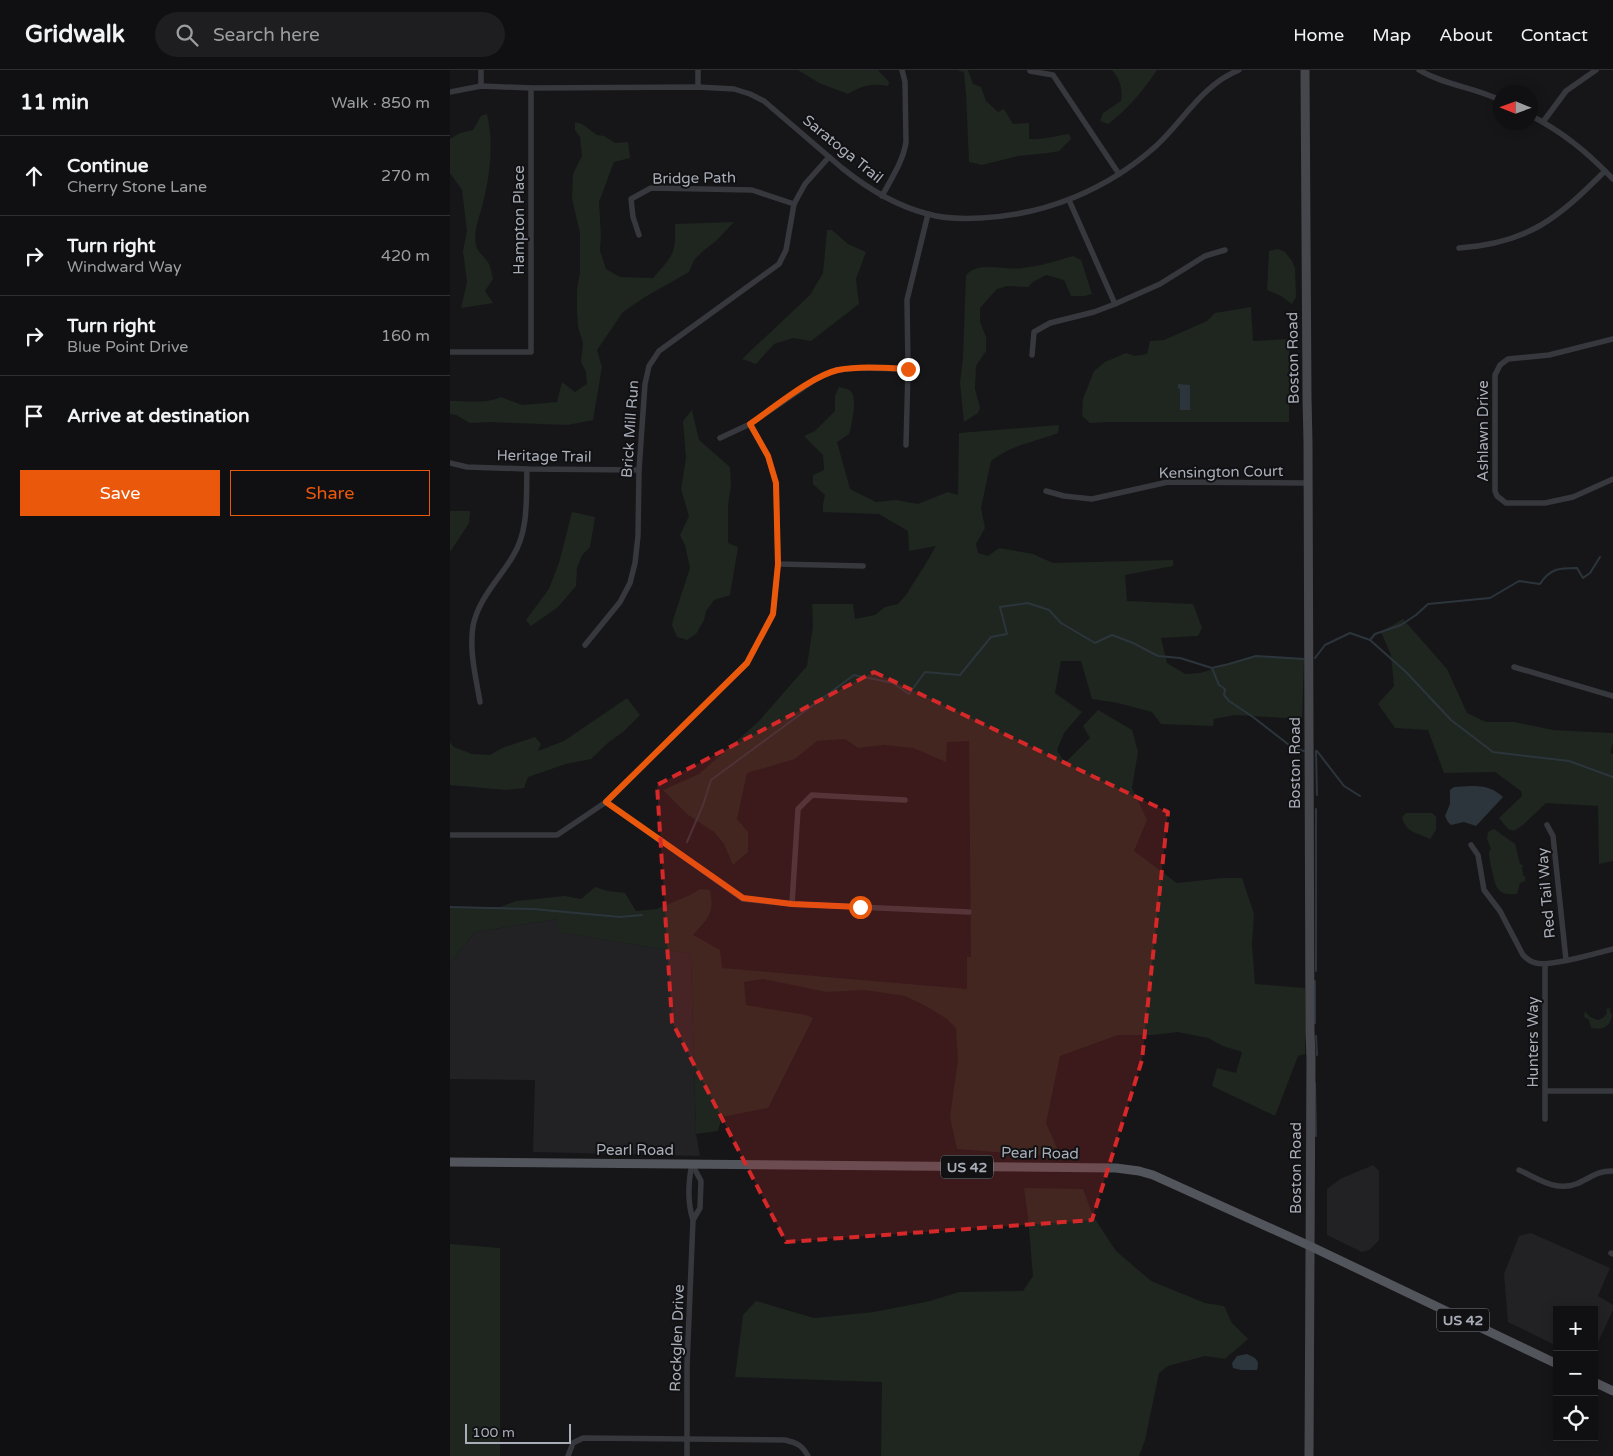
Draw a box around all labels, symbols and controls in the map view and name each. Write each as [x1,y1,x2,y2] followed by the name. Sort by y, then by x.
[155,12,505,57] search box
[25,20,125,49] text: Gridwalk
[173,21,201,49] icon: search
[213,24,320,46] text: Search here
[1293,24,1344,46] text: Home
[1372,24,1411,46] text: Map
[1439,24,1493,46] text: About
[1521,24,1588,46] text: Contact
[1493,85,1538,130] north arrow
[20,90,89,115] text: 11 min
[331,93,430,113] text: Walk · 850 m
[799,111,887,187] street label: Saratoga Trail
[67,155,149,177] text: Continue
[20,162,48,190] icon: ahead
[510,165,528,275] street label: Hampton Place
[381,166,430,186] text: 270 m
[652,168,736,188] street label: Bridge Path
[67,177,207,197] text: Cherry Stone Lane
[67,235,155,257] text: Turn right
[20,242,48,270] icon: right
[381,246,430,266] text: 420 m
[67,257,182,277] text: Windward Way
[1283,312,1303,404] street label: Boston Road
[67,315,155,337] text: Turn right
[20,322,48,350] icon: right
[381,326,430,346] text: 160 m
[67,337,188,357] text: Blue Point Drive
[897,358,920,381] route end
[618,379,642,479] street label: Brick Mill Run
[1474,380,1492,482] street label: Ashlawn Drive
[20,402,48,430] icon: arrive
[67,405,250,427] text: Arrive at destination
[496,446,592,466] street label: Heritage Trail
[1158,462,1284,482] street label: Kensington Court
[20,470,220,516] button: Save
[230,470,430,516] button: Share
[1286,717,1304,809] street label: Boston Road
[1533,847,1559,939] street label: Red Tail Way
[849,896,872,919] route start
[1524,996,1542,1088] street label: Hunters Way
[1287,1122,1305,1214] street label: Boston Road
[596,1141,674,1159] street label: Pearl Road
[1001,1143,1079,1163] street label: Pearl Road
[941,1156,993,1178] road number: US 42
[666,1284,688,1392] street label: Rockglen Drive
[1553,1306,1598,1441] map controls
[1553,1306,1598,1351] button: +
[1437,1308,1489,1332] road number: US 42
[1553,1351,1598,1396] button: −
[1553,1396,1598,1441] button: locate
[465,1421,571,1444] scale bar
[472,1424,515,1441] text: 100 m

